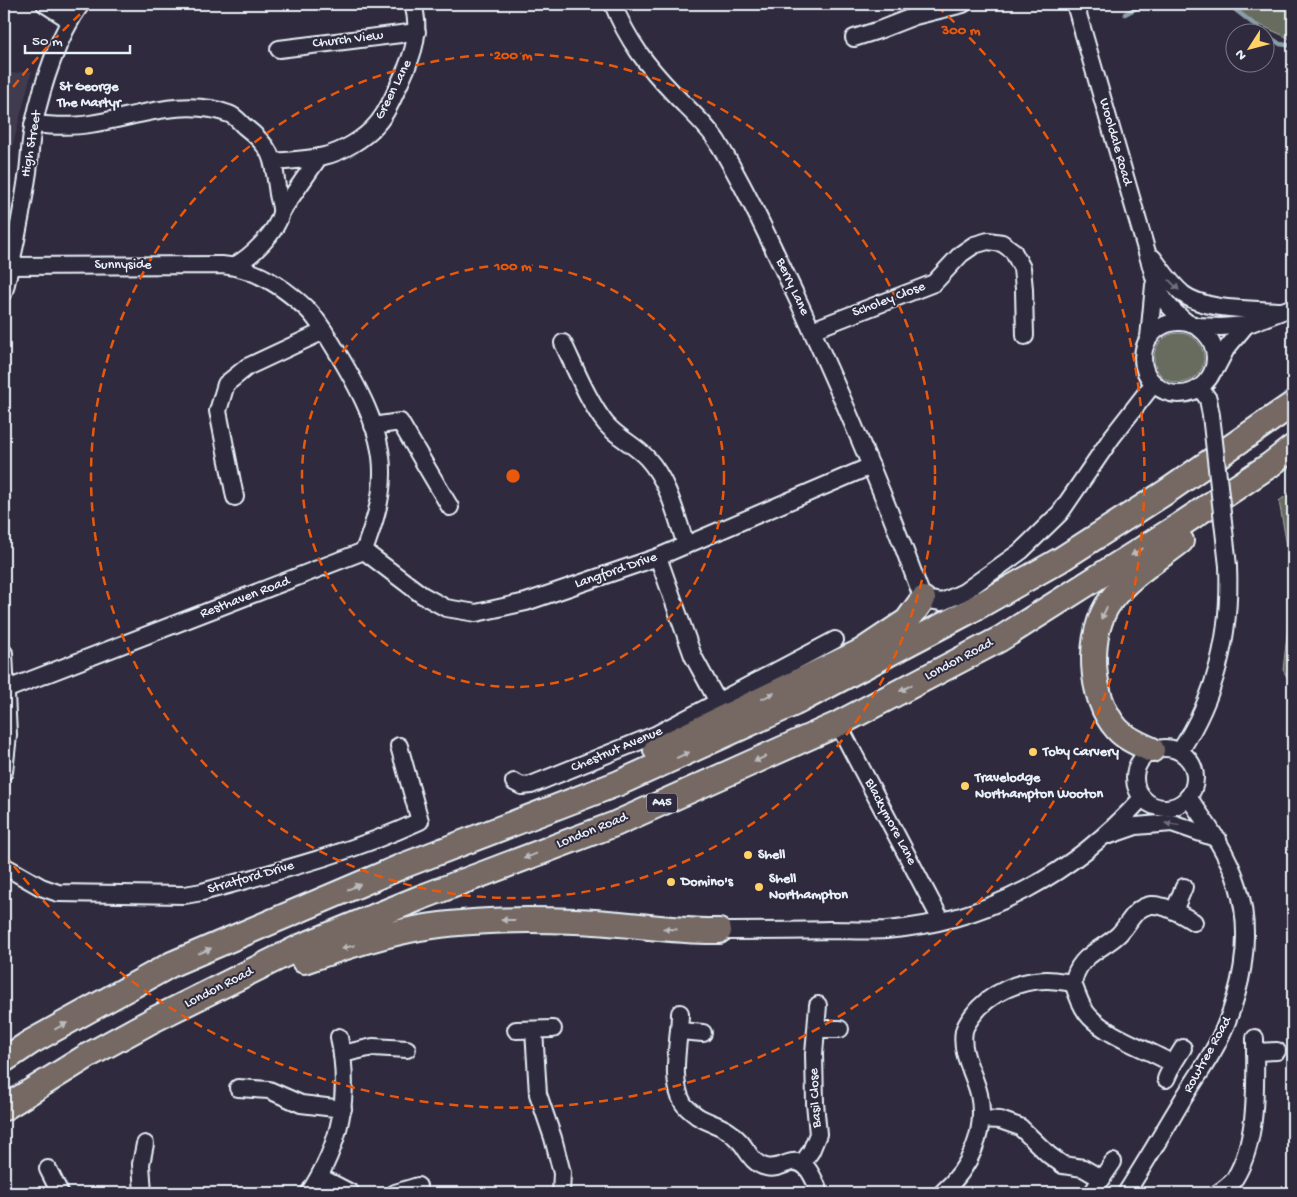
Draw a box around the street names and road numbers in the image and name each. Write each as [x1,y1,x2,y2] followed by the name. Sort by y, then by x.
[312,27,384,53] street label: Church View
[372,57,417,123] street label: Green Lane
[1094,97,1136,189] street label: Wooldale Road
[18,108,46,179] street label: High Street
[771,255,813,319] street label: Berry Lane
[95,257,152,274] street label: Sunnyside
[850,278,929,322] street label: Scholey Close
[573,549,660,593] street label: Langford Drive
[198,572,294,623] street label: Resthaven Road
[922,634,998,685] street label: London Road
[569,723,666,777] street label: Chestnut Avenue
[860,775,920,869] street label: Blackymore Lane
[647,794,677,812] road number: A45
[554,808,632,853] street label: London Road
[206,857,297,898] street label: Stratford Drive
[182,963,258,1013] street label: London Road
[1180,1012,1237,1096] street label: Rowtree Road
[806,1067,826,1129] street label: Basil Close

